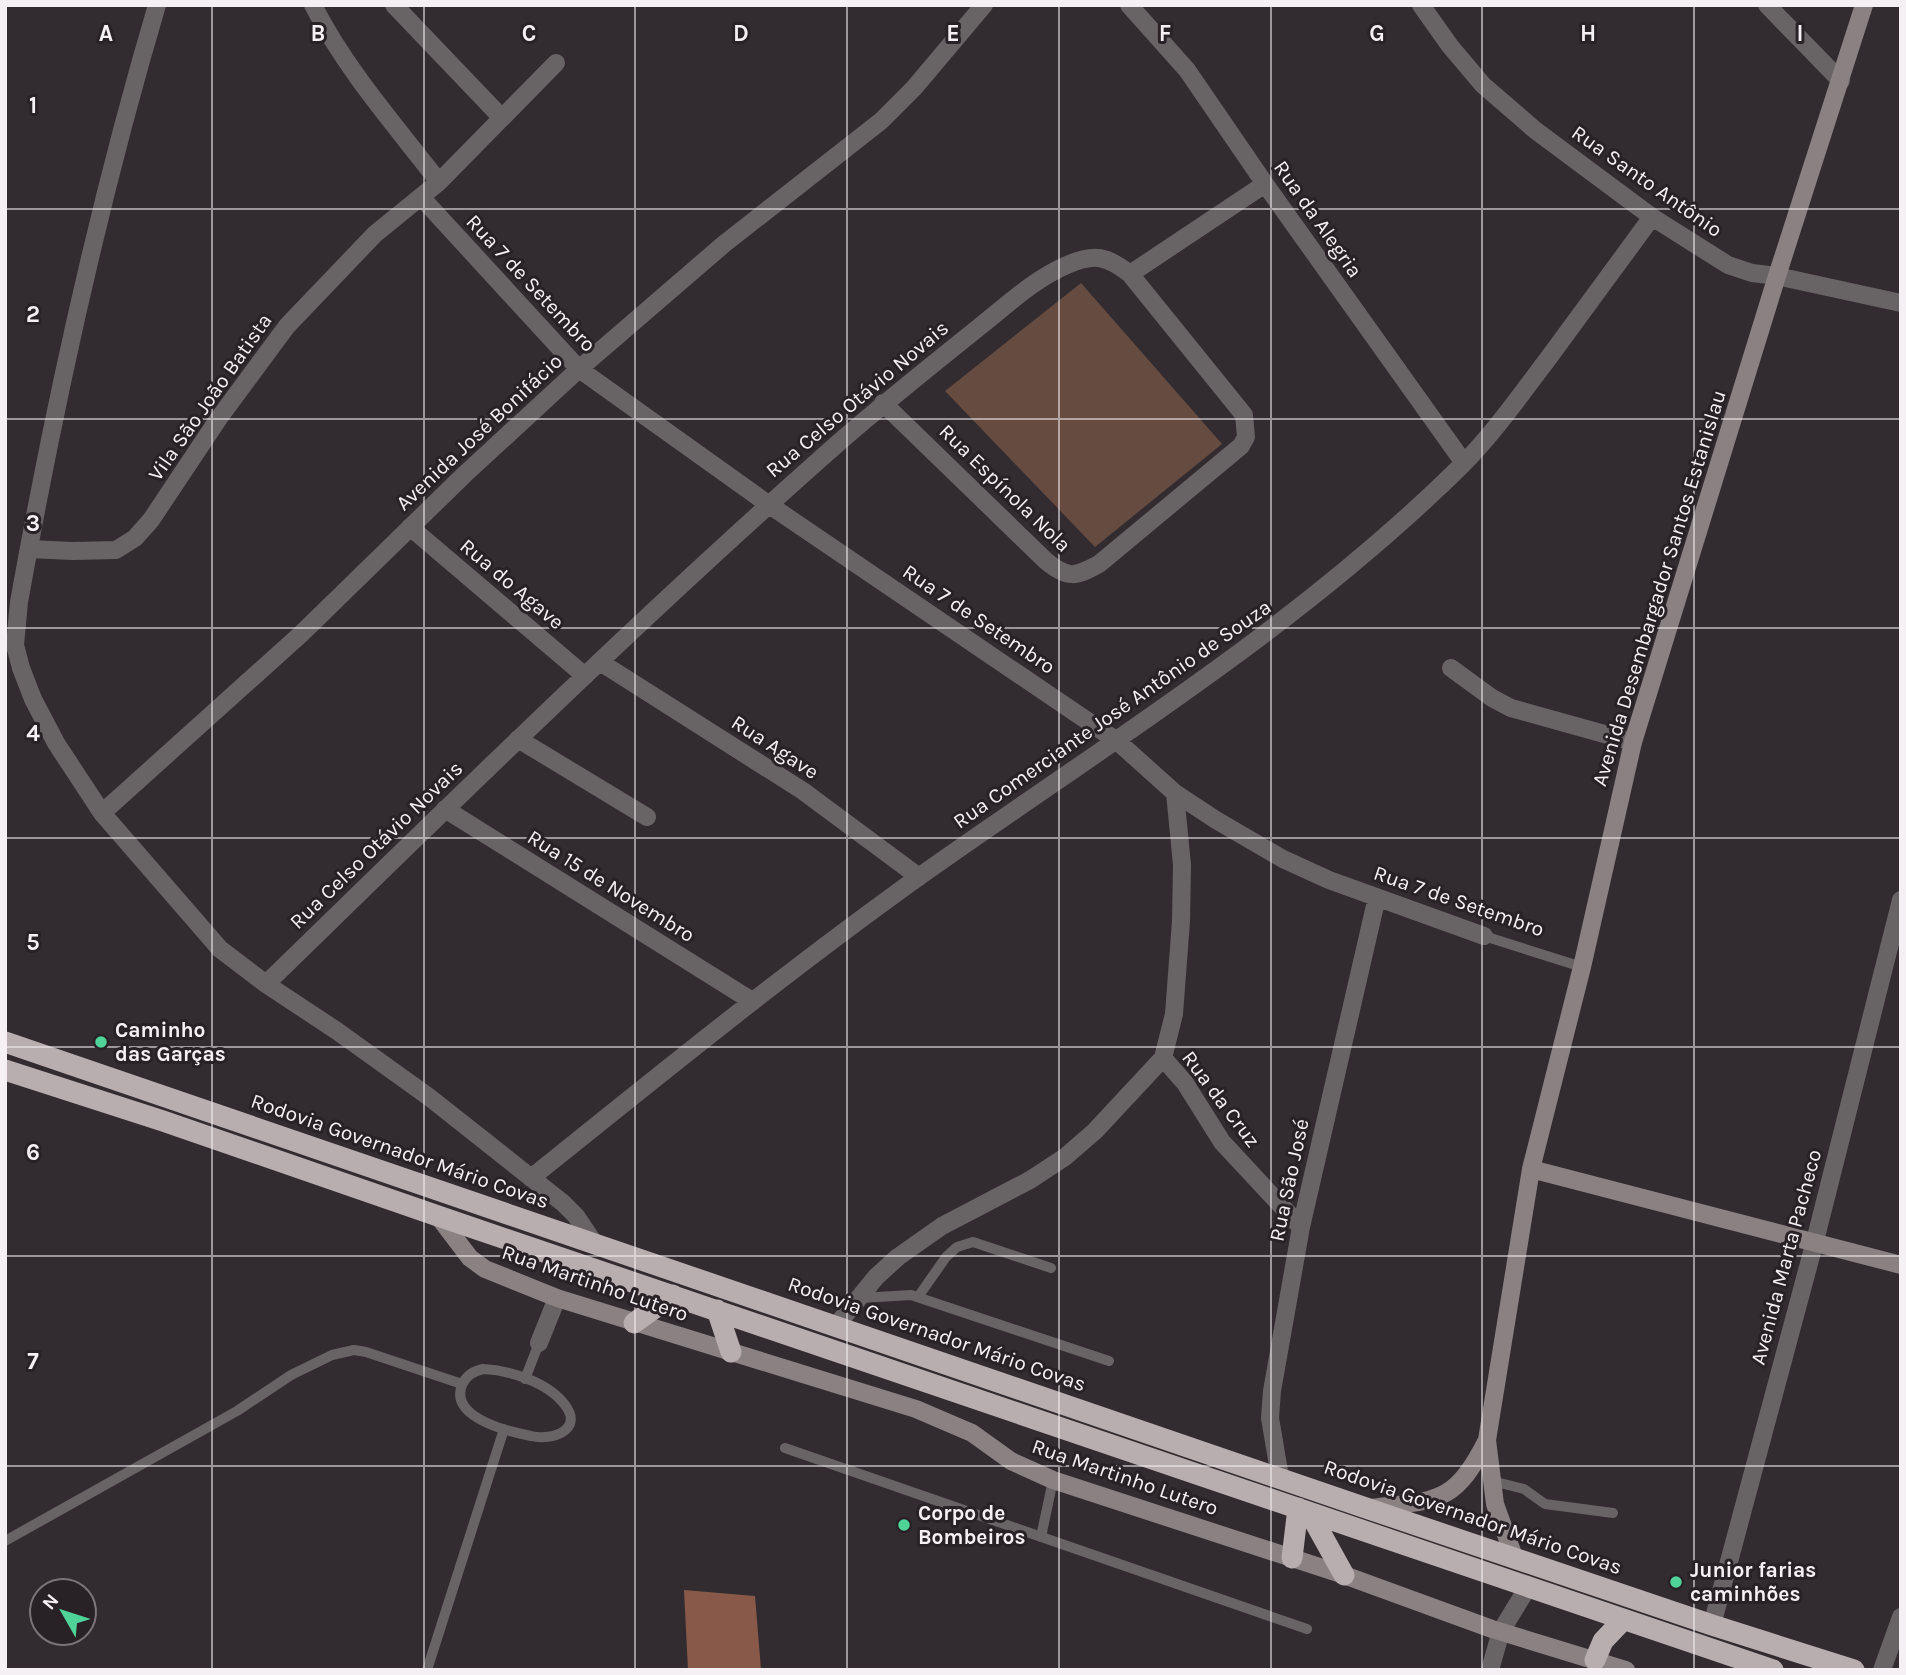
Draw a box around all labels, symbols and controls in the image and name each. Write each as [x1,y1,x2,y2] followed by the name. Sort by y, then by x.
[99,20,113,47] text: A
[311,20,325,47] text: B
[522,20,536,47] text: C
[733,20,749,47] text: D
[946,20,960,47] text: E
[1159,20,1171,47] text: F
[1369,20,1385,47] text: G
[1580,20,1596,47] text: H
[1796,20,1804,47] text: I
[29,92,37,119] text: 1
[1567,120,1727,242] street label: Rua Santo Antônio
[1269,156,1367,282] street label: Rua da Alegria
[461,210,601,356] street label: Rua 7 de Setembro
[26,301,40,328] text: 2
[143,309,277,485] street label: Vila São João Batista
[761,316,953,482] street label: Rua Celso Otávio Novais
[391,349,567,515] street label: Avenida José Bonifácio
[1587,387,1731,789] street label: Avenida Desembargador Santos Estanislau
[934,419,1076,557] street label: Rua Espínola Nola
[26,510,40,537] text: 3
[455,534,569,634] street label: Rua do Agave
[898,559,1060,679] street label: Rua 7 de Setembro
[948,595,1276,833] street label: Rua Comerciante José Antônio de Souza
[727,710,823,784] street label: Rua Agave
[26,720,40,747] text: 4
[285,756,467,934] street label: Rua Celso Otávio Novais
[523,825,699,947] street label: Rua 15 de Novembro
[1371,861,1547,941] street label: Rua 7 de Setembro
[26,929,40,956] text: 5
[115,1018,226,1066] place label: Caminho das Garças
[93,1034,109,1050] marker: Caminho das Garças
[1177,1046,1265,1152] street label: Rua da Cruz
[248,1089,552,1213] street label: Rodovia Governador Mário Covas
[1264,1117,1314,1243] street label: Rua São José
[26,1139,40,1166] text: 6
[1746,1147,1826,1367] street label: Avenida Marta Pacheco
[499,1240,691,1326] street label: Rua Martinho Lutero
[785,1272,1089,1396] street label: Rodovia Governador Mário Covas
[27,1348,39,1375] text: 7
[1029,1434,1221,1520] street label: Rua Martinho Lutero
[1321,1455,1625,1579] street label: Rodovia Governador Mário Covas
[918,1501,1026,1549] place label: Corpo de Bombeiros
[896,1517,912,1533] marker: Corpo de Bombeiros
[1690,1558,1816,1606] place label: Junior farias caminhões
[1668,1574,1684,1590] marker: Junior farias caminhões
[28,1577,98,1647] north arrow
[38,1590,63,1614] text: N

